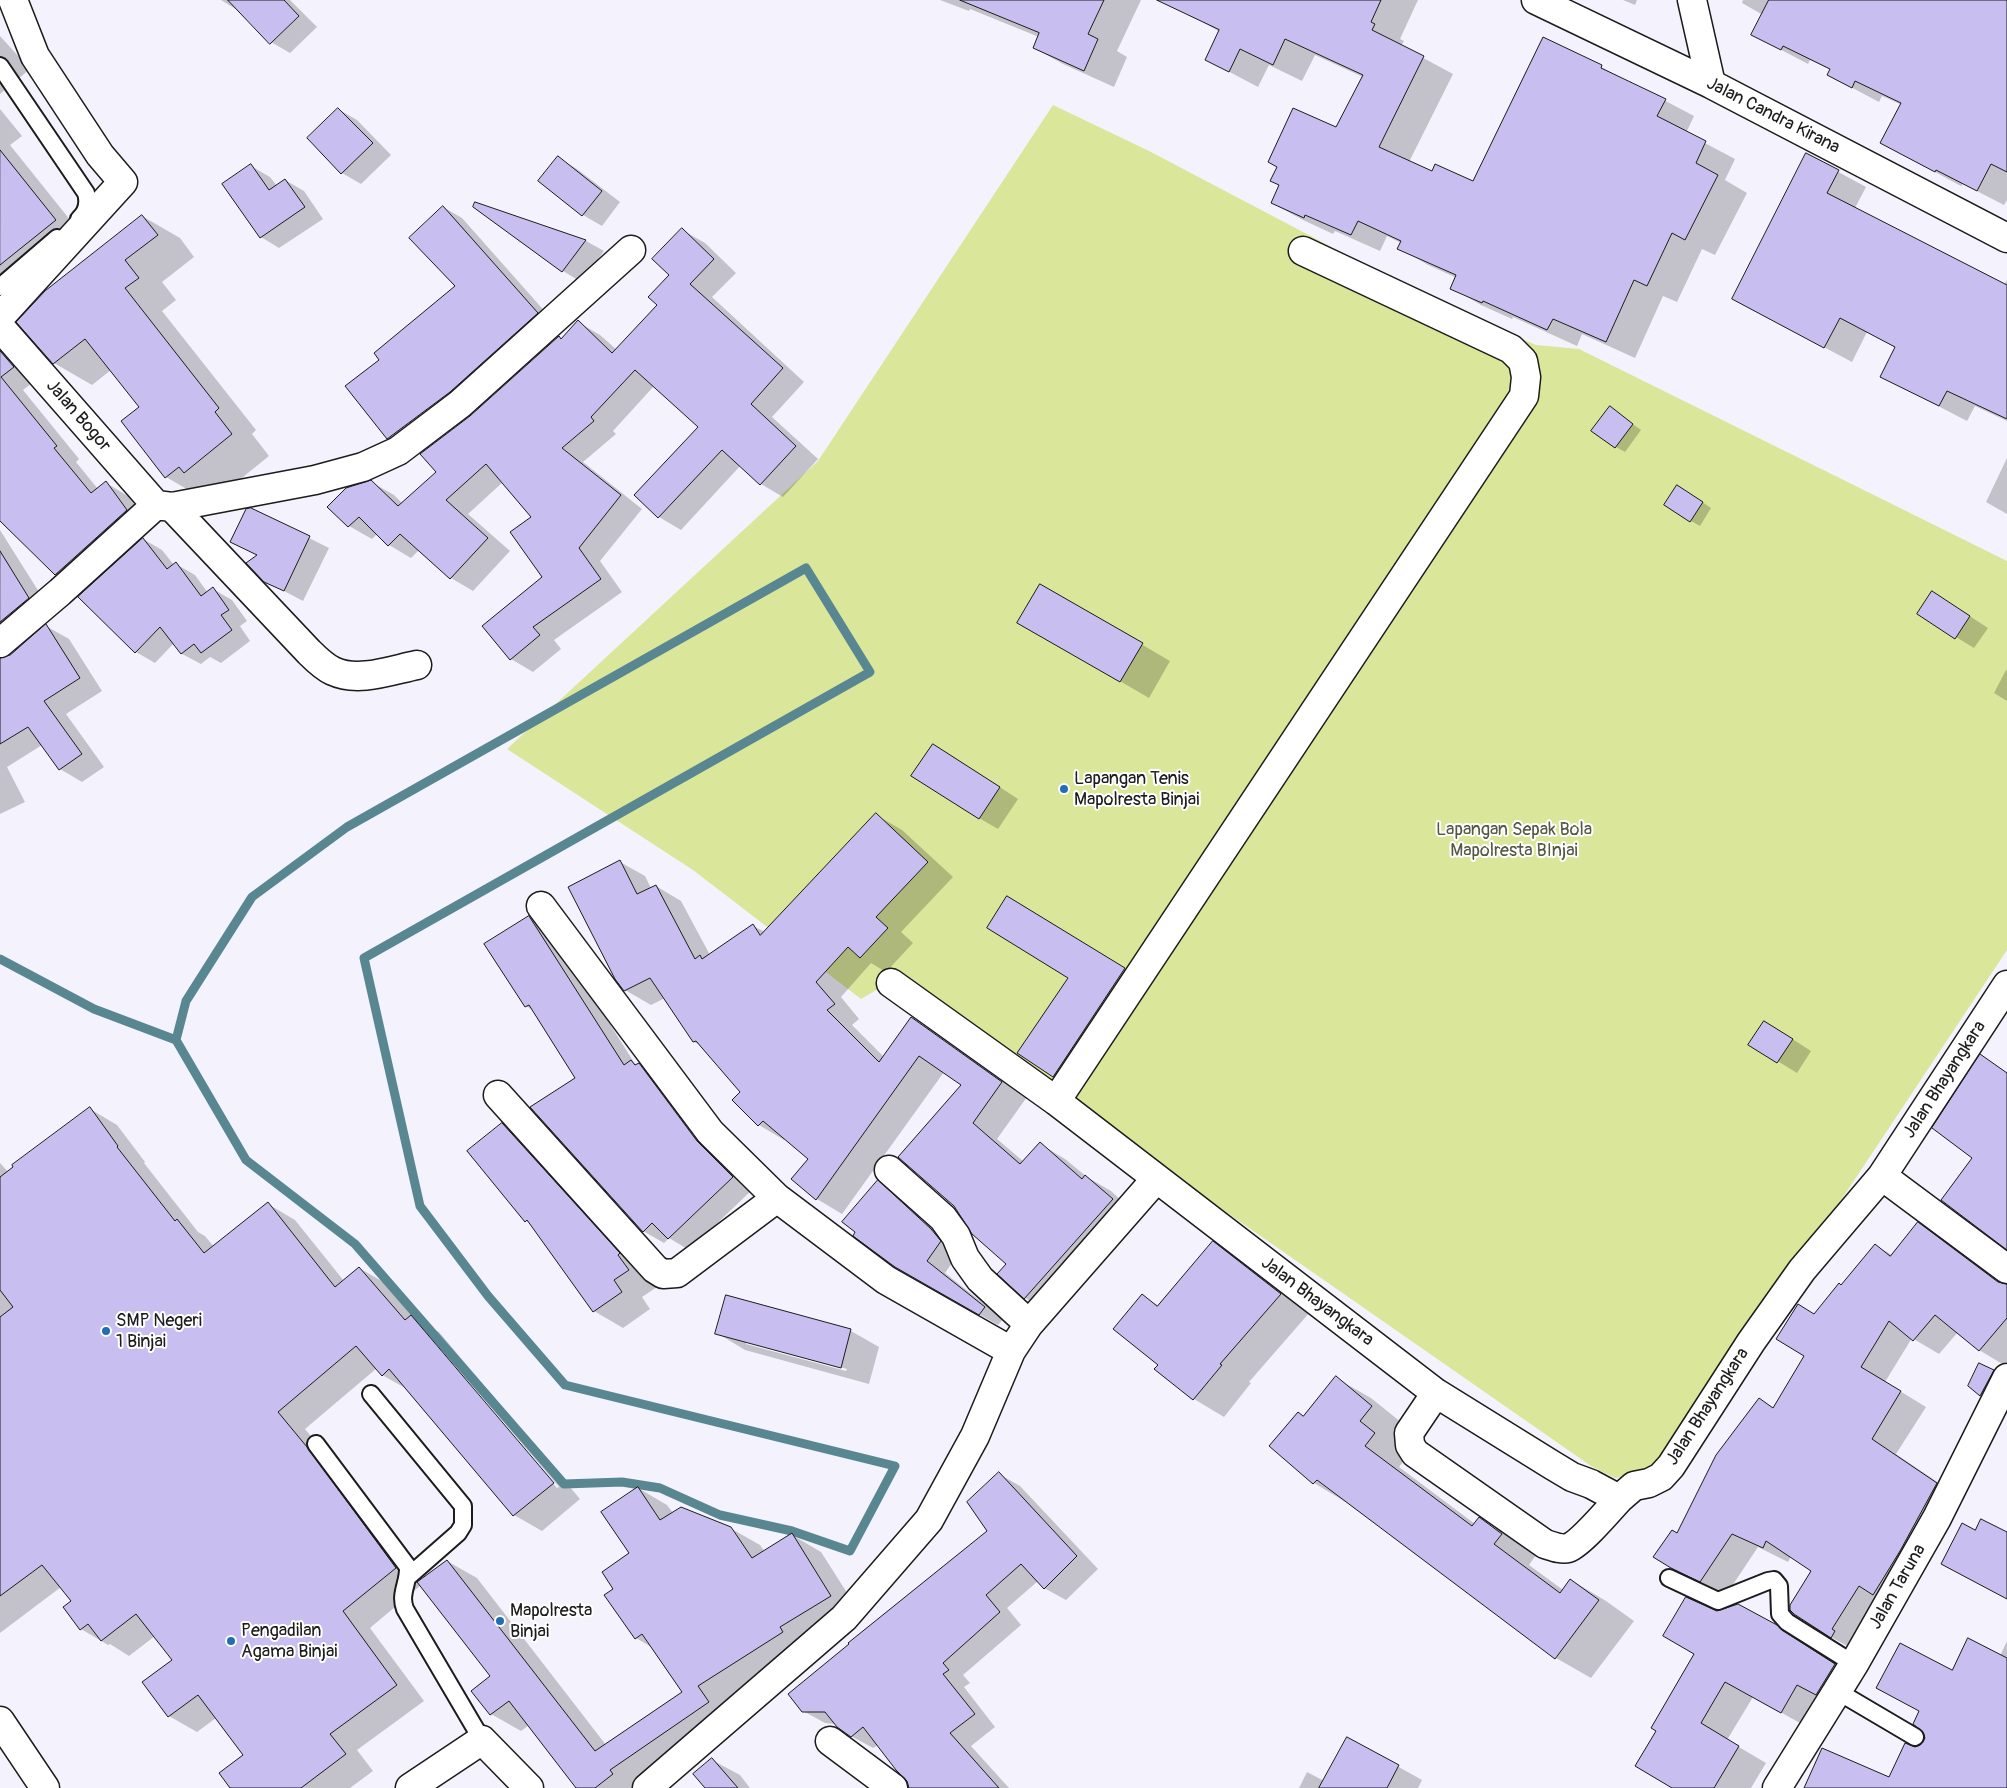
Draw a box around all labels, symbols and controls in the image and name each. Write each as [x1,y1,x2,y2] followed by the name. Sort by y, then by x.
[1703,73,1843,159] street label: Jalan Candra Kirana
[41,376,115,456] street label: Jalan Bogor
[1074,768,1199,811] place label: Lapangan Tenis Mapolresta Binjai
[1058,783,1070,795] marker: Lapangan Tenis Mapolresta Binjai
[1436,819,1592,862] park label: Lapangan Sepak Bola Mapolresta BInjai
[1899,1017,1991,1143] street label: Jalan Bhayangkara
[1256,1253,1378,1351] street label: Jalan Bhayangkara
[116,1310,202,1352] place label: SMP Negeri 1 Binjai
[100,1325,112,1337] marker: SMP Negeri 1 Binjai
[1662,1344,1754,1470] street label: Jalan Bhayangkara
[1865,1541,1931,1633] street label: Jalan Taruna
[510,1600,592,1642] place label: Mapolresta Binjai
[494,1615,506,1627] marker: Mapolresta Binjai
[241,1620,337,1662] place label: Pengadilan Agama Binjai
[225,1635,237,1647] marker: Pengadilan Agama Binjai

